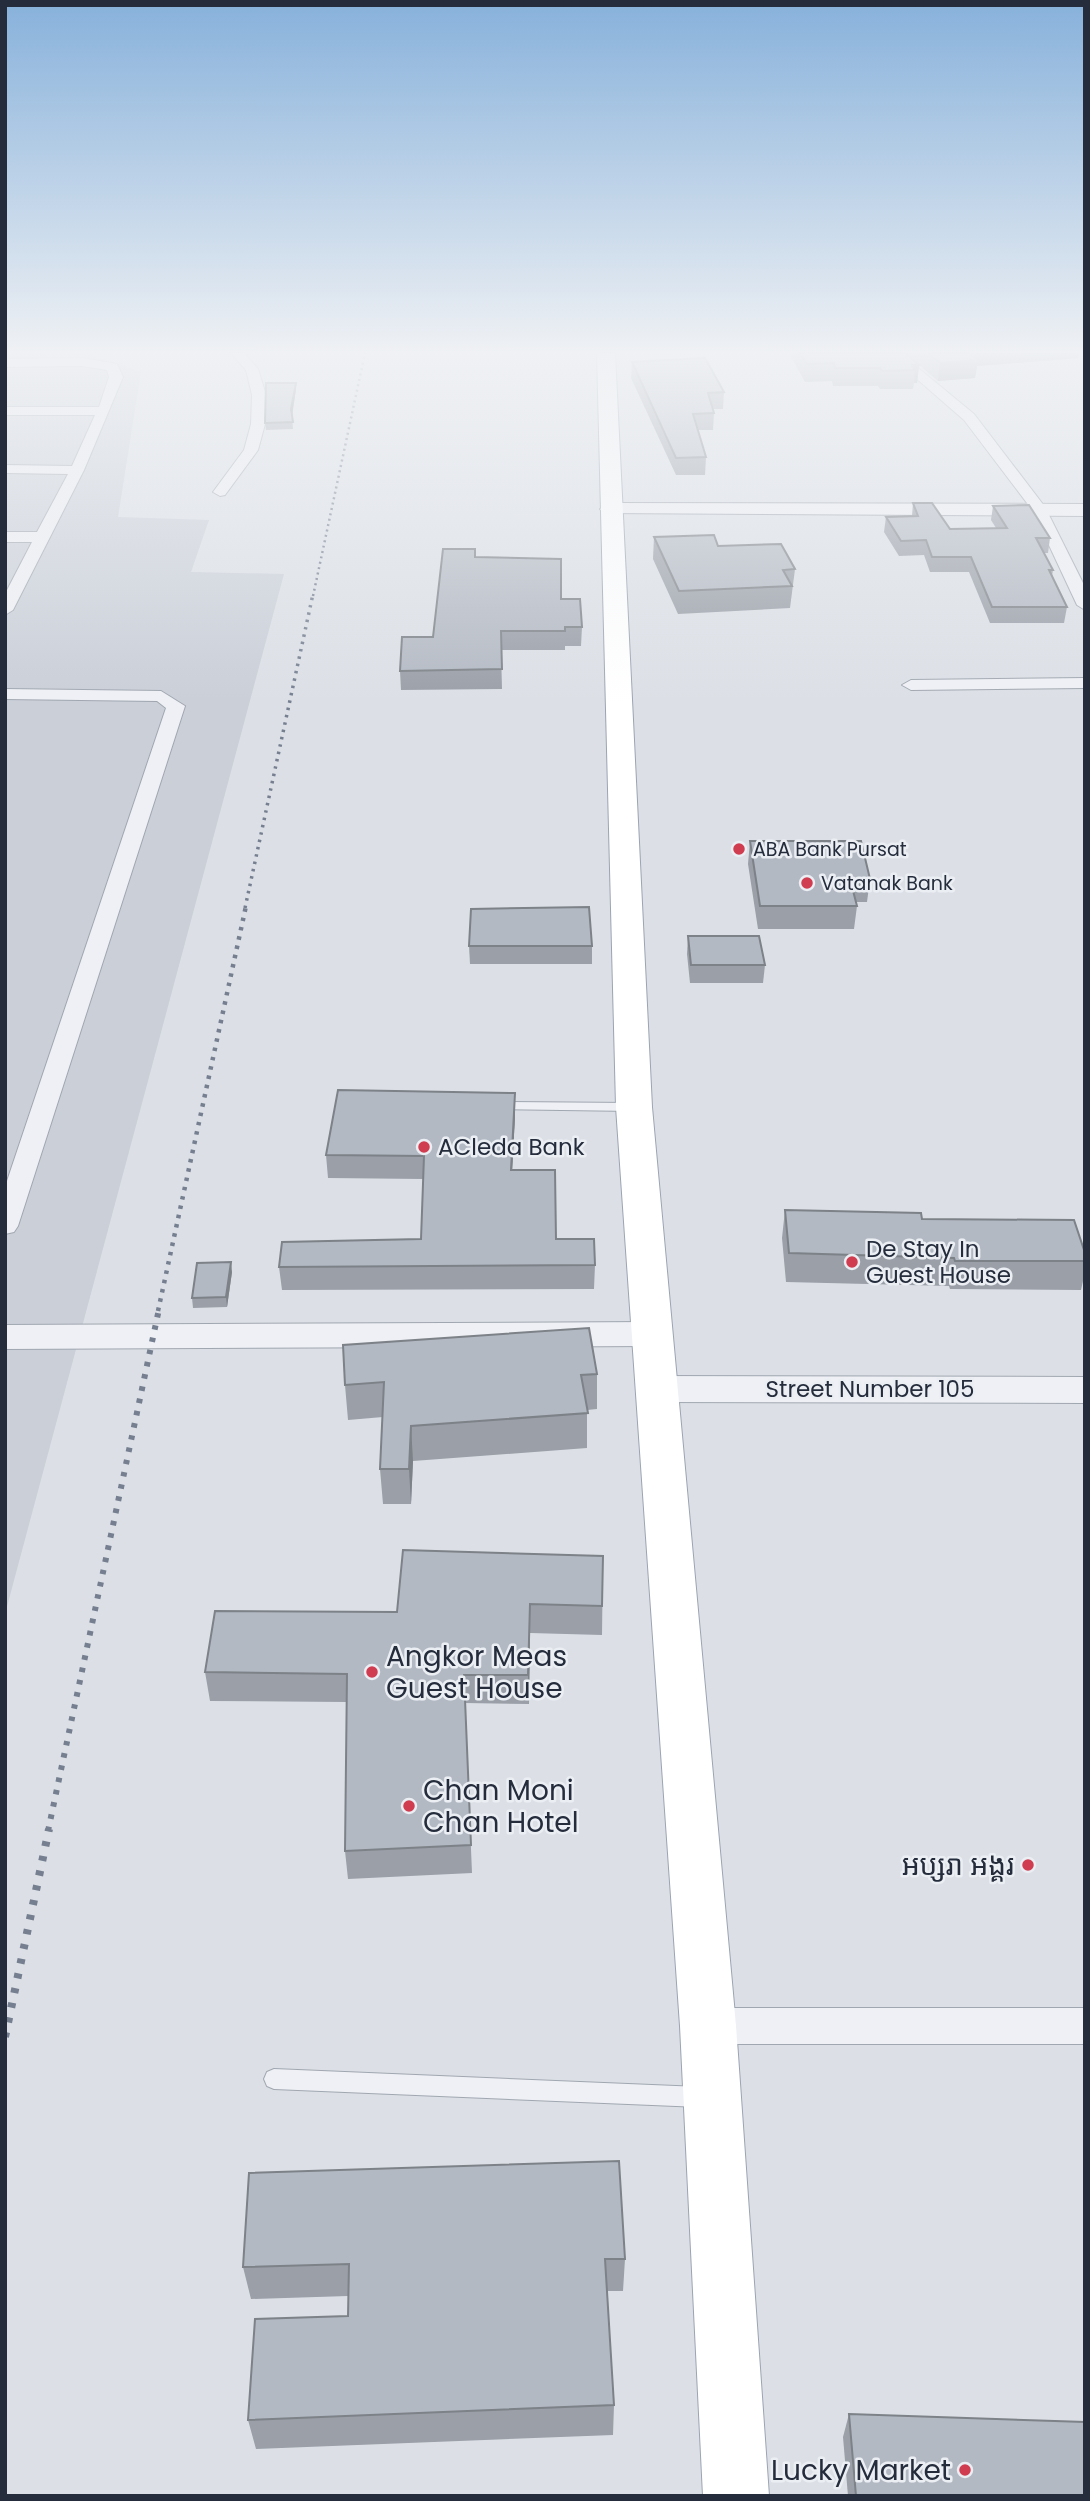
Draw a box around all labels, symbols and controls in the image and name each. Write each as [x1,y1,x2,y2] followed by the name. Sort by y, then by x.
[753,836,907,863] place label: ABA Bank Pursat
[731,841,747,857] marker: ABA Bank Pursat
[821,870,953,897] place label: Vatanak Bank
[799,875,815,891] marker: Vatanak Bank
[438,1131,585,1163] place label: ACleda Bank
[416,1139,432,1155] marker: ACleda Bank
[866,1233,1011,1291] place label: De Stay In Guest House
[844,1254,860,1270] marker: De Stay In Guest House
[766,1373,974,1405] street label: Street Number 105
[386,1637,567,1708] place label: Angkor Meas Guest House
[364,1664,380,1680] marker: Angkor Meas Guest House
[423,1771,579,1842] place label: Chan Moni Chan Hotel
[401,1798,417,1814] marker: Chan Moni Chan Hotel
[902,1846,1014,1885] place label: អប្សរា អង្គរ
[1020,1857,1036,1873] marker: អប្សរា អង្គរ
[771,2451,951,2490] place label: Lucky Market
[957,2462,973,2478] marker: Lucky Market

